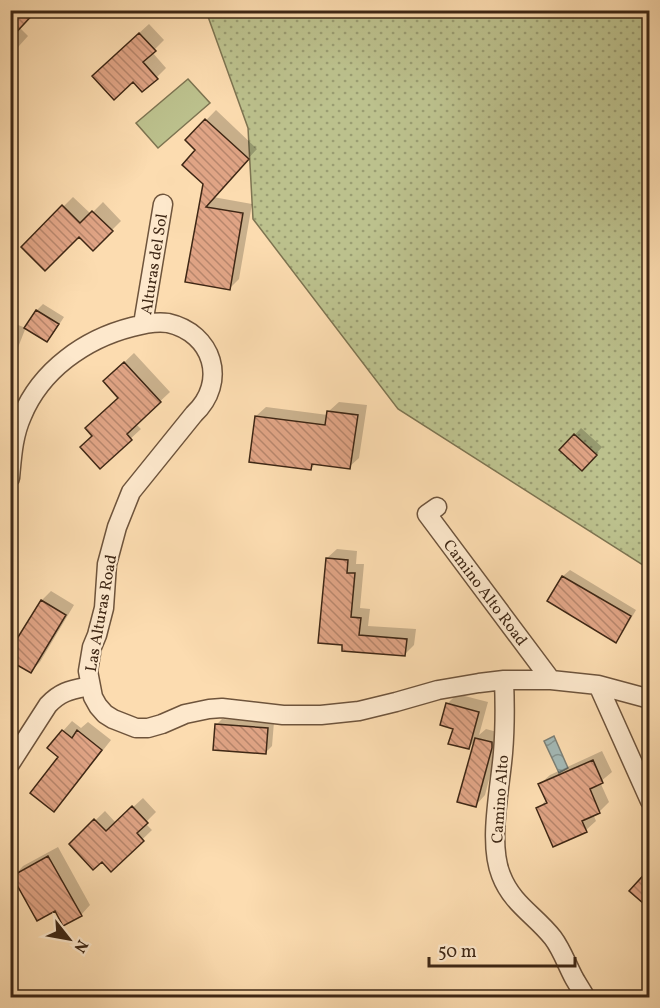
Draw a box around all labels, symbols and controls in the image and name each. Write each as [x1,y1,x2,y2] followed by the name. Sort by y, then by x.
[136,212,174,316] street label: Alturas del Sol
[437,535,532,651] street label: Camino Alto Road
[81,553,123,674] street label: Las Alturas Road
[487,754,515,844] street label: Camino Alto
[39,909,99,969] north arrow
[429,930,574,968] scale bar
[68,935,93,957] text: N
[438,940,477,965] text: 50 m

